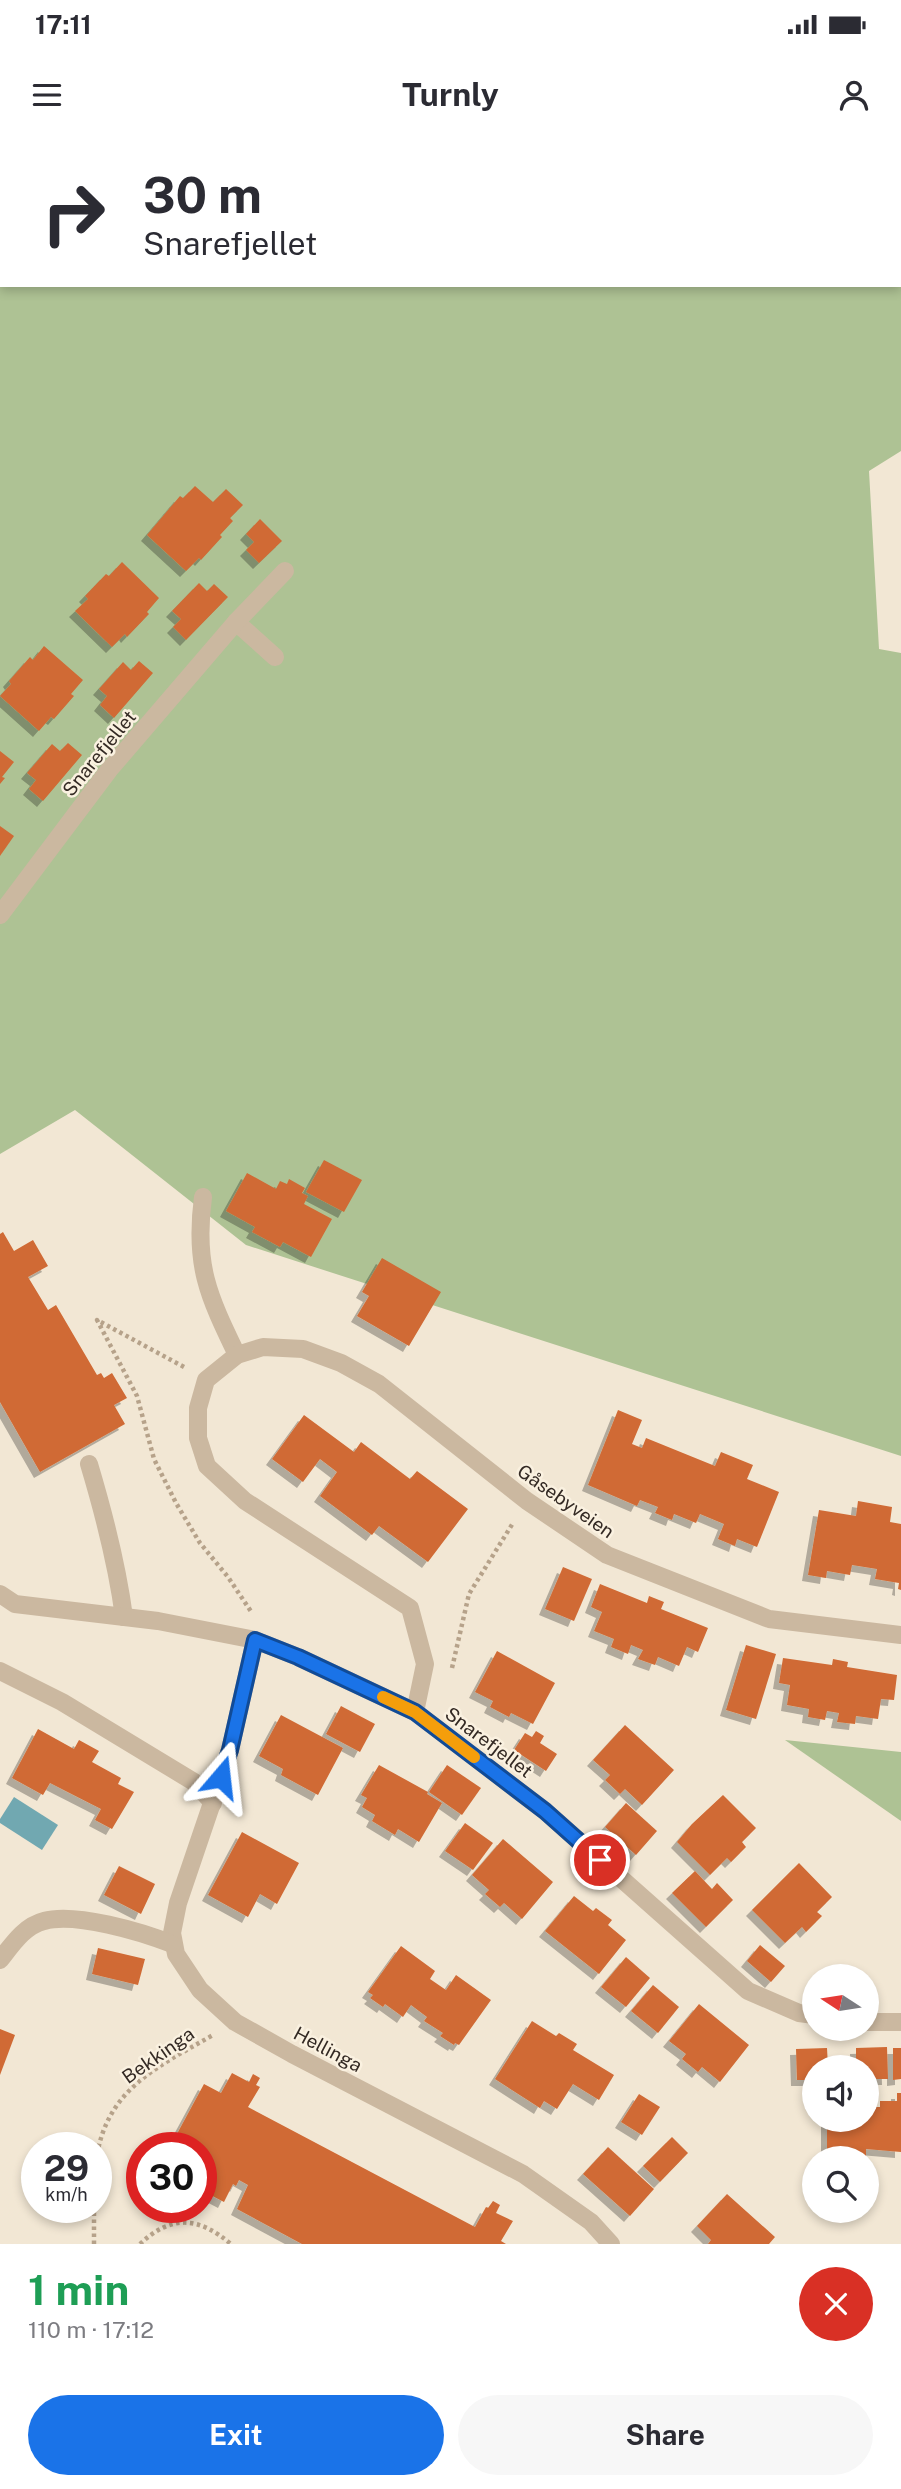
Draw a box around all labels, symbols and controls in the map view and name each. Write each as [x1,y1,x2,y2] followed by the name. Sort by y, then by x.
[35,9,92,40] text: 17:11
[28,76,66,114] icon: menu
[402,76,499,113] text: Turnly
[835,76,873,114] icon: person
[143,166,262,224] text: 30 m
[28,168,119,259] icon: right
[143,225,317,262] text: Snarefjellet
[58,706,140,800] street label: Snarefjellet
[513,1460,619,1542] street label: Gåsebyveien
[441,1702,537,1782] street label: Snarefjellet
[184,1740,258,1814] position arrow
[570,1830,630,1890] pin
[581,1841,619,1879] icon: arrive
[802,1964,878,2040] north arrow
[802,1964,879,2223] map controls
[118,2022,198,2088] street label: Bekkinga
[290,2022,366,2076] street label: Hellinga
[802,2055,879,2132] button: sound
[126,2132,217,2223] speed limit sign: 30
[802,2146,879,2223] button: search
[44,2148,89,2189] text: 29
[45,2184,88,2205] text: km/h
[28,2265,129,2314] text: 1 min
[799,2267,873,2341] button: close
[28,2316,154,2343] text: 110 m · 17:12
[28,2395,444,2475] button: Exit
[458,2395,873,2475] button: Share

